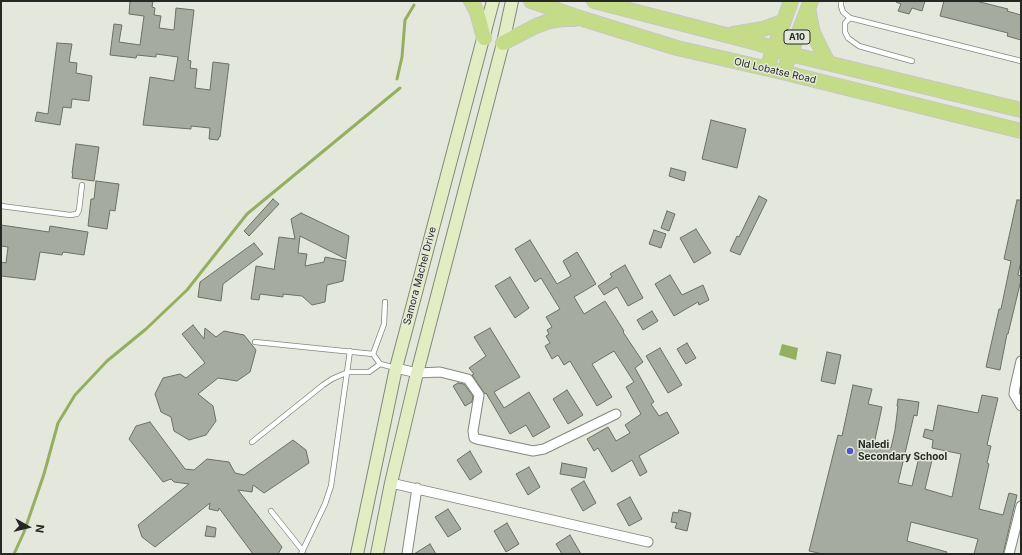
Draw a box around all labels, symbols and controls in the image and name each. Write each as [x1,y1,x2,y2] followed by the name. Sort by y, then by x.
[784,30,810,44] road number: A10
[733,56,817,86] street label: Old Lobatse Road
[401,226,439,326] street label: Samora Machel Drive
[858,439,947,462] place label: Naledi Secondary School
[845,446,855,456] marker: Naledi Secondary School
[8,507,48,547] north arrow
[32,524,47,534] text: N

